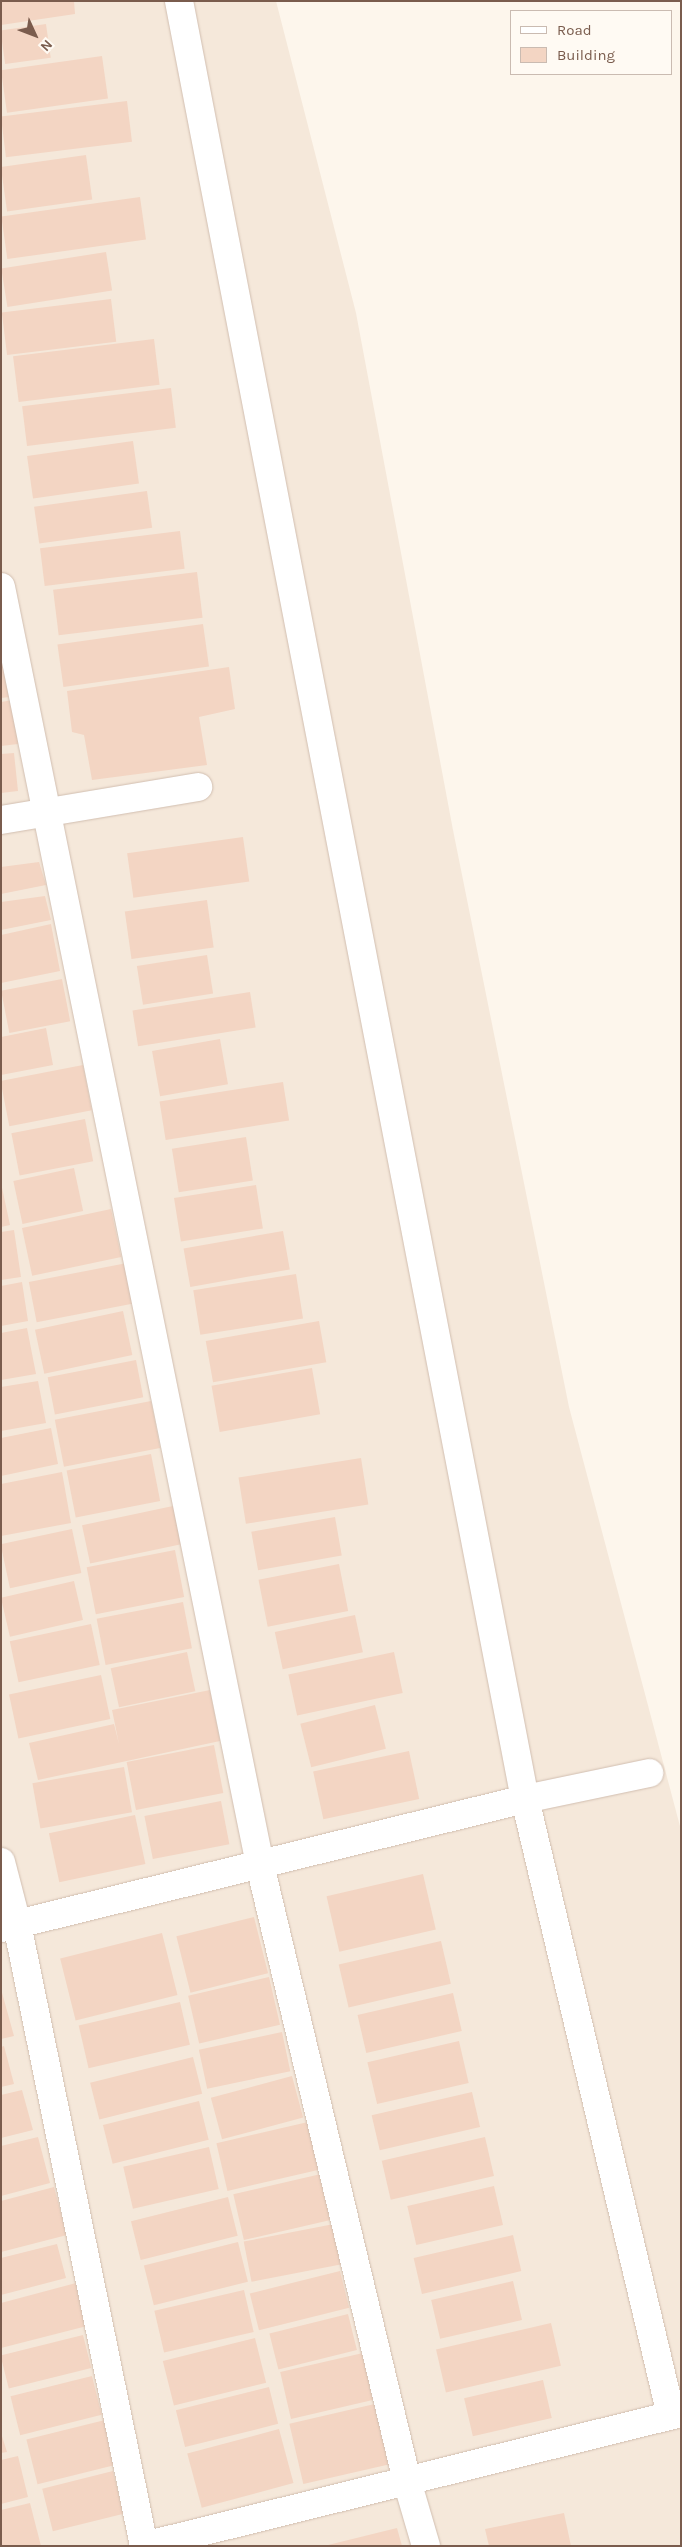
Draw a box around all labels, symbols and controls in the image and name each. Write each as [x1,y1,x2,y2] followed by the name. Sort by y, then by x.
[10,10,60,60] north arrow
[510,10,672,75] legend
[557,21,592,39] text: Road
[37,36,56,55] text: N
[557,46,615,64] text: Building

